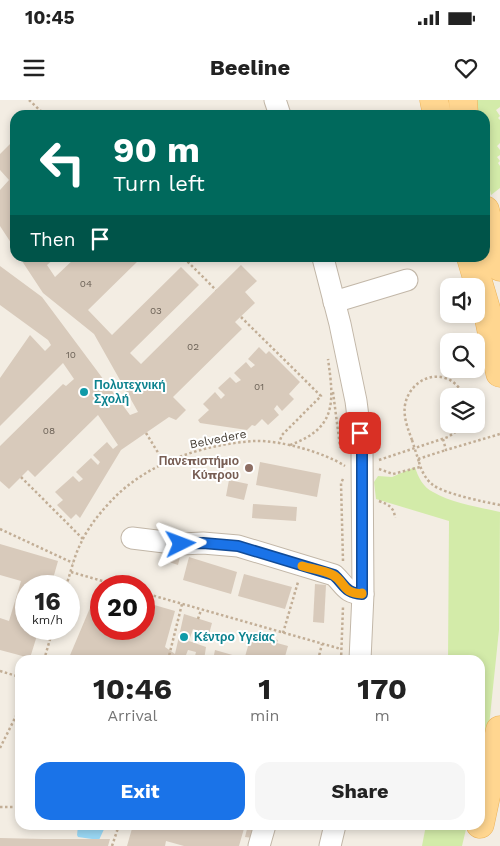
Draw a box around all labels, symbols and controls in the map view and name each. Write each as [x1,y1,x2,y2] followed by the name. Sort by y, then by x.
[25,6,75,29] text: 10:45
[20,54,48,82] icon: menu
[452,54,480,82] icon: heart
[210,55,290,80] text: Beeline
[113,129,200,171] text: 90 m
[30,130,95,195] icon: left
[113,171,205,196] text: Turn left
[86,225,114,253] icon: arrive
[30,228,76,251] text: Then
[80,278,92,289] house number: 04
[440,278,485,433] map controls
[440,278,485,323] button: sound
[150,305,162,316] house number: 03
[440,333,485,378] button: search
[187,341,199,352] house number: 02
[66,349,76,360] house number: 10
[94,378,165,406] place label: Πολυτεχνική Σχολή
[254,381,264,392] house number: 01
[78,386,90,398] marker: Πολυτεχνική Σχολή
[440,388,485,433] button: layers
[339,412,381,454] pin
[346,419,374,447] icon: arrive
[43,425,55,436] house number: 08
[188,427,248,451] street label: Belvedere
[159,454,239,482] place label: Πανεπιστήμιο Κύπρου
[243,462,255,474] marker: Πανεπιστήμιο Κύπρου
[154,517,206,569] position arrow
[90,575,155,640] speed limit sign: 20
[34,587,61,616] text: 16
[32,613,63,627] text: km/h
[194,630,275,644] place label: Κέντρο Υγείας
[178,631,190,643] marker: Κέντρο Υγείας
[93,671,172,706] text: 10:46
[258,671,271,706] text: 1
[357,671,407,706] text: 170
[108,706,157,725] text: Arrival
[250,706,279,725] text: min
[375,706,390,725] text: m
[35,762,245,820] button: Exit
[255,762,465,820] button: Share

